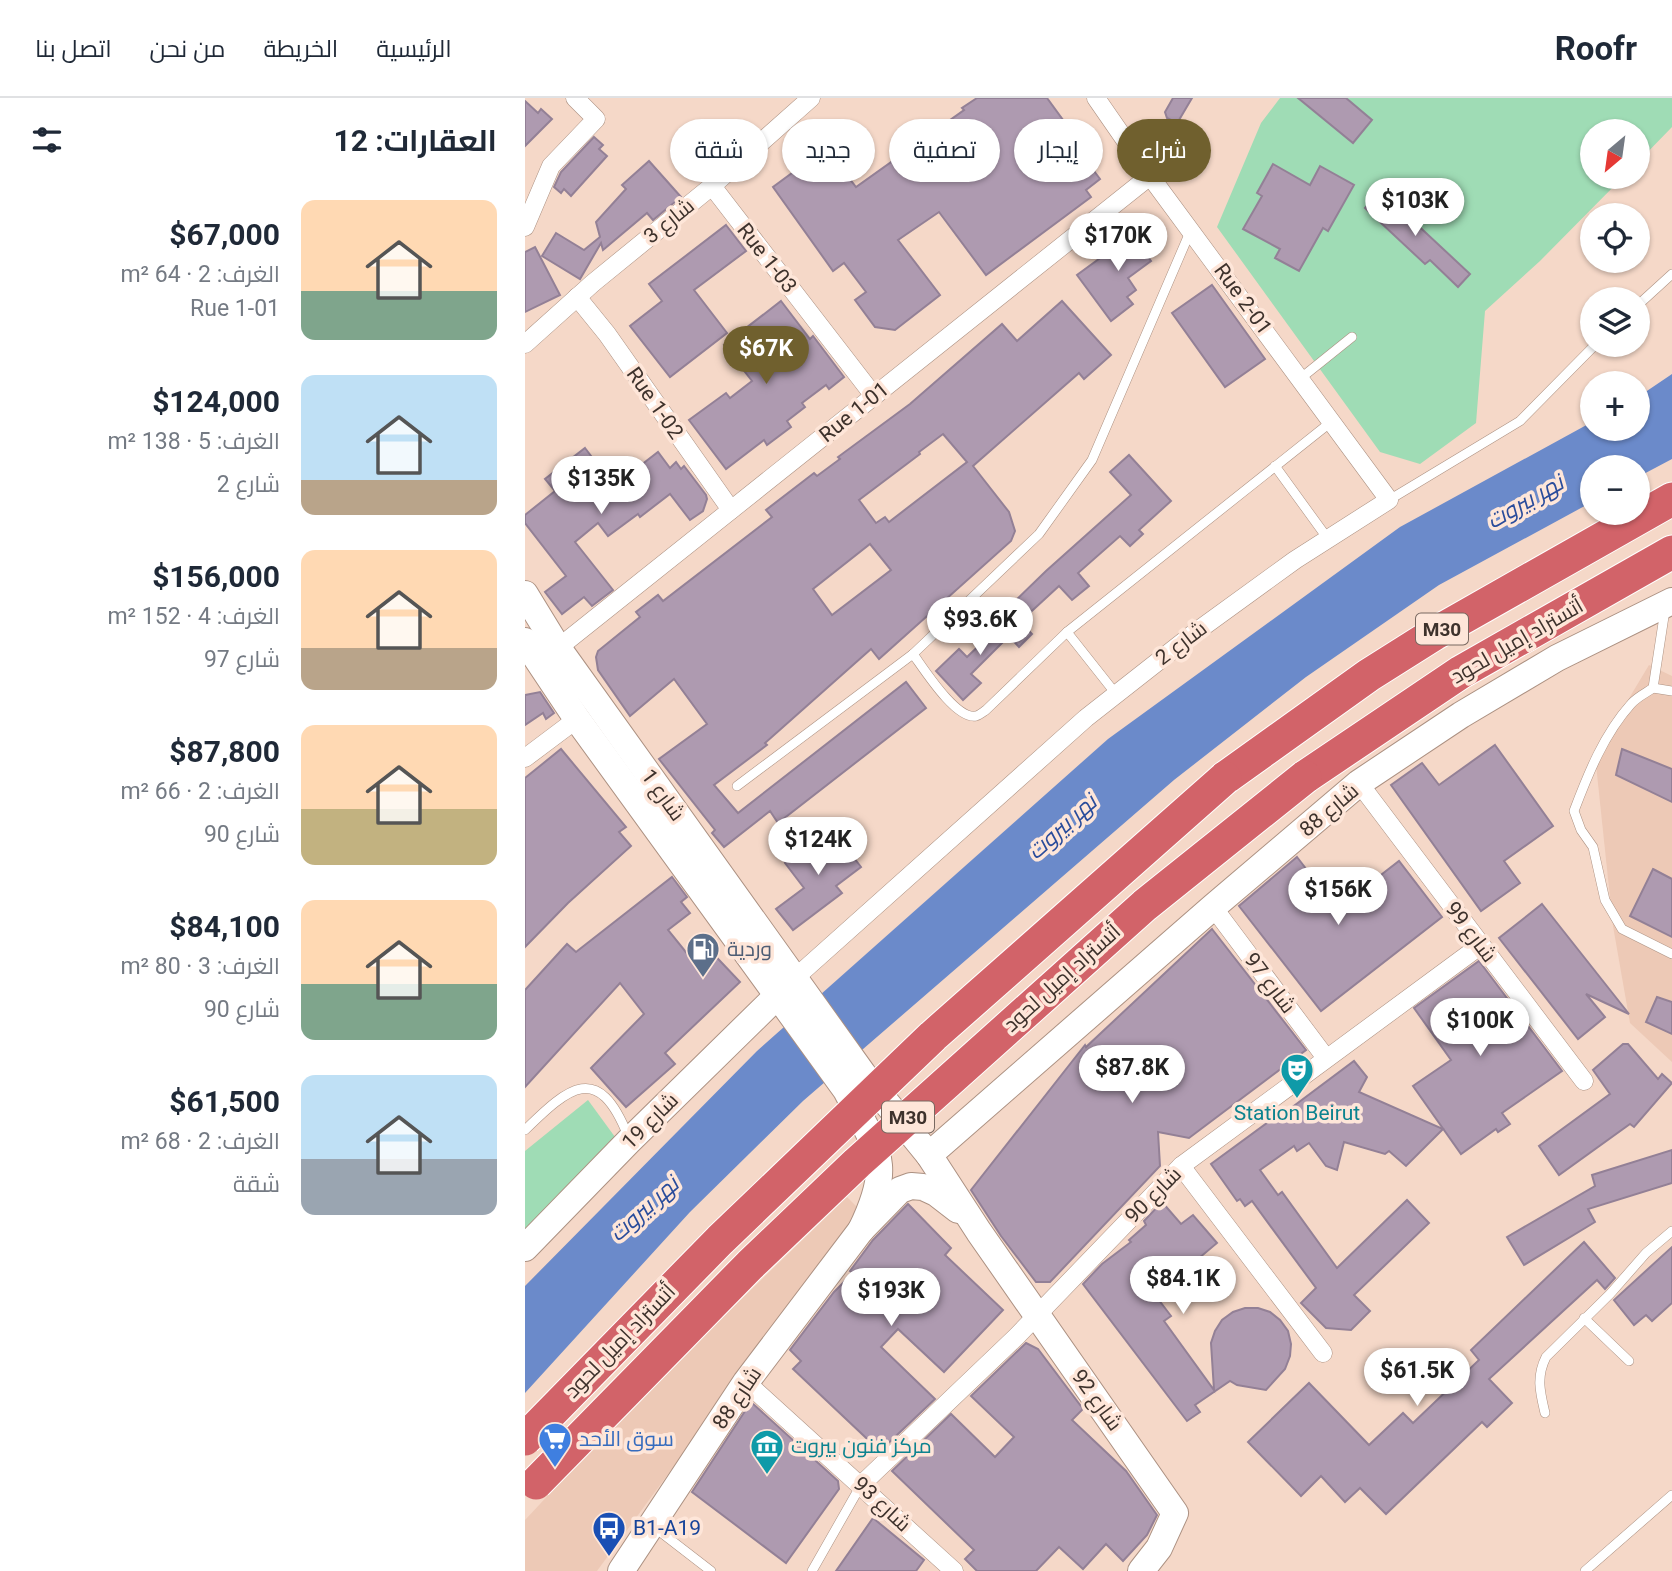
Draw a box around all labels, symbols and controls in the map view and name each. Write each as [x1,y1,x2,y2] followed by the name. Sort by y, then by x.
[1555,29,1637,68] text: Roofr
[35,35,112,63] text: اتصل بنا
[150,35,225,63] text: من نحن
[263,35,338,63] text: الخريطة
[376,35,452,63] text: الرئيسية
[670,119,768,182] chip: شقة
[782,119,875,182] chip: جديد
[889,119,1000,182] chip: تصفية
[1014,119,1103,182] chip: إيجار
[1117,119,1211,182] chip: شراء
[1580,119,1650,189] north arrow
[1580,119,1650,525] map controls
[28,121,66,159] icon: filters
[333,123,497,158] text: العقارات: 12
[1366,178,1464,238] pin: $103K
[1381,187,1449,214] text: $103K
[639,194,700,250] street label: شارع 3
[1580,203,1650,273] button: locate
[1069,214,1167,273] pin: $170K
[169,217,280,252] text: $67,000
[732,218,802,298] street label: Rue 1-03
[1084,222,1152,249] text: $170K
[357,228,441,312] icon: home
[1209,259,1277,339] street label: Rue 2-01
[120,261,280,288] text: الغرف: 2 · 64 m²
[1580,287,1650,357] button: layers
[190,295,280,322] text: Rue 1-01
[725,327,807,386] pin: $67K
[739,335,793,362] text: $67K
[622,362,688,444] street label: Rue 1-02
[1580,371,1650,441] button: +
[815,377,893,447] street label: Rue 1-01
[152,384,280,419] text: $124,000
[357,403,441,487] icon: home
[107,428,280,455] text: الغرف: 5 · 138 m²
[1580,455,1650,525] button: −
[552,456,650,516] pin: $135K
[567,465,635,492] text: $135K
[1482,468,1571,535] water label: نهر بيروت
[217,471,280,498] text: شارع 2
[152,559,280,594] text: $156,000
[357,578,441,662] icon: home
[1446,593,1588,689] street label: أتستراد إميل لحود
[923,598,1037,657] pin: $93.6K
[107,603,280,630] text: الغرف: 4 · 152 m²
[943,606,1017,633] text: $93.6K
[1416,614,1468,644] road number: M30
[1151,616,1212,672] street label: شارع 2
[204,646,280,673] text: شارع 97
[169,734,280,769] text: $87,800
[357,753,441,837] icon: home
[635,765,690,827] street label: شارع 1
[120,778,280,805] text: الغرف: 2 · 66 m²
[1295,778,1365,843] street label: شارع 88
[1022,787,1105,865] water label: نهر بيروت
[769,818,867,877] pin: $124K
[204,821,280,848] text: شارع 90
[784,826,852,853] text: $124K
[1289,868,1387,927] pin: $156K
[1304,876,1372,903] text: $156K
[1439,897,1501,968] street label: شارع 99
[169,909,280,944] text: $84,100
[998,919,1126,1037] street label: أتستراد إميل لحود
[357,928,441,1012] icon: home
[684,930,722,979] fuel station icon: وردية
[727,937,772,961] place label: وردية
[1238,948,1300,1019] street label: شارع 97
[120,953,280,980] text: الغرف: 3 · 80 m²
[204,996,280,1023] text: شارع 90
[1431,998,1529,1058] pin: $100K
[1446,1007,1514,1034] text: $100K
[1075,1046,1189,1105] pin: $87.8K
[1278,1051,1316,1100] theatre icon: Station Beirut
[1095,1054,1169,1081] text: $87.8K
[169,1084,280,1119] text: $61,500
[617,1088,684,1155] street label: شارع 19
[1234,1101,1360,1125] place label: Station Beirut
[882,1102,934,1133] road number: M30
[357,1103,441,1187] icon: home
[120,1128,280,1155] text: الغرف: 2 · 68 m²
[1120,1162,1187,1229] street label: شارع 90
[604,1169,687,1247] water label: نهر بيروت
[233,1171,280,1198] text: شقة
[1126,1256,1240,1316] pin: $84.1K
[1146,1265,1220,1292] text: $84.1K
[842,1268,940,1328] pin: $193K
[857,1277,925,1304] text: $193K
[559,1278,681,1404] street label: أتستراد إميل لحود
[1360,1348,1474,1408] pin: $61.5K
[1380,1357,1454,1384] text: $61.5K
[708,1362,768,1435] street label: شارع 88
[1065,1365,1127,1436] street label: شارع 92
[536,1420,574,1469] supermarket icon: سوق الأحد
[579,1427,674,1452] place label: سوق الأحد
[748,1427,786,1476] museum icon: مركز فنون بيروت
[791,1434,932,1459] place label: مركز فنون بيروت
[847,1472,916,1538] street label: شارع 93
[590,1509,628,1558] bus stop icon: B1-A19
[633,1516,701,1540] place label: B1-A19

